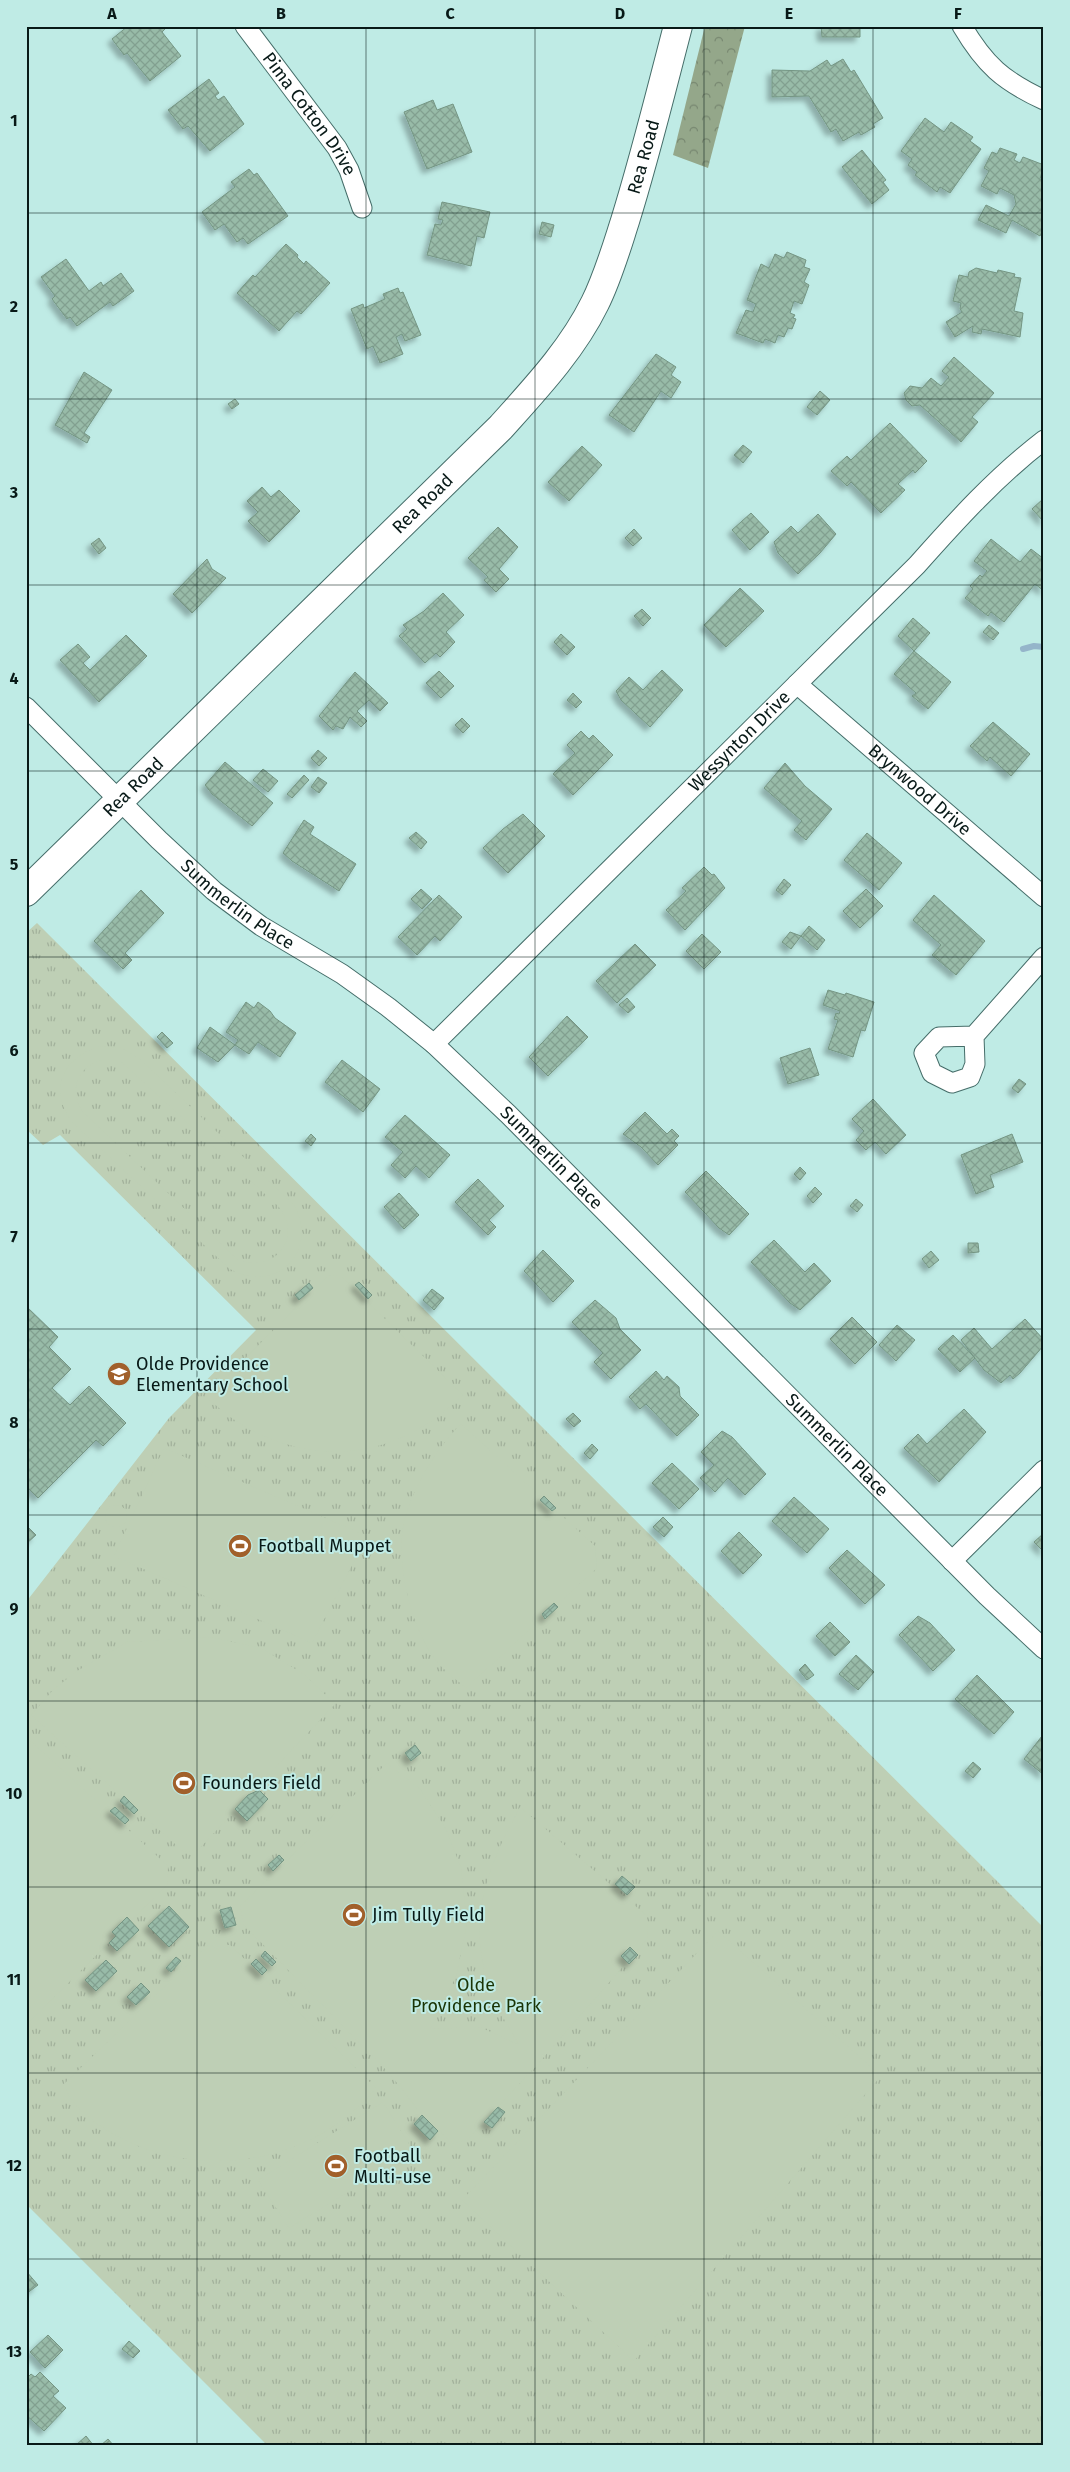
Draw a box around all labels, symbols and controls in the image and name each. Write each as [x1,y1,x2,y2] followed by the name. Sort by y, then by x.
[106,4,117,23] text: A
[276,4,286,23] text: B
[445,4,455,23] text: C
[615,4,625,23] text: D
[785,4,793,23] text: E
[954,4,962,23] text: F
[258,48,361,179] street label: Pima Cotton Drive
[10,111,18,130] text: 1
[623,117,664,197] street label: Rea Road
[10,297,18,316] text: 2
[388,469,458,538] street label: Rea Road
[9,483,18,502] text: 3
[9,669,19,688] text: 4
[684,686,795,796] street label: Wessynton Drive
[864,739,976,840] street label: Brynwood Drive
[98,752,168,822] street label: Rea Road
[10,855,19,874] text: 5
[176,855,298,954] street label: Summerlin Place
[9,1041,19,1060] text: 6
[495,1101,608,1214] street label: Summerlin Place
[10,1227,18,1246] text: 7
[136,1353,288,1396] place label: Olde Providence Elementary School
[106,1361,132,1387] school or university icon: Olde Providence Elementary School
[781,1389,893,1501] street label: Summerlin Place
[9,1413,19,1432] text: 8
[227,1533,253,1559] sports icon: Football Muppet
[258,1535,392,1557] place label: Football Muppet
[10,1599,19,1618] text: 9
[171,1770,197,1796] sports icon: Founders Field
[202,1772,321,1794] place label: Founders Field
[6,1784,22,1803] text: 10
[341,1902,367,1928] sports icon: Jim Tully Field
[372,1904,485,1926] place label: Jim Tully Field
[7,1970,21,1989] text: 11
[411,1974,542,2017] park label: Olde Providence Park
[354,2145,431,2188] place label: Football Multi-use
[323,2153,349,2179] sports icon: Football Multi-use
[6,2156,22,2175] text: 12
[6,2342,22,2361] text: 13

